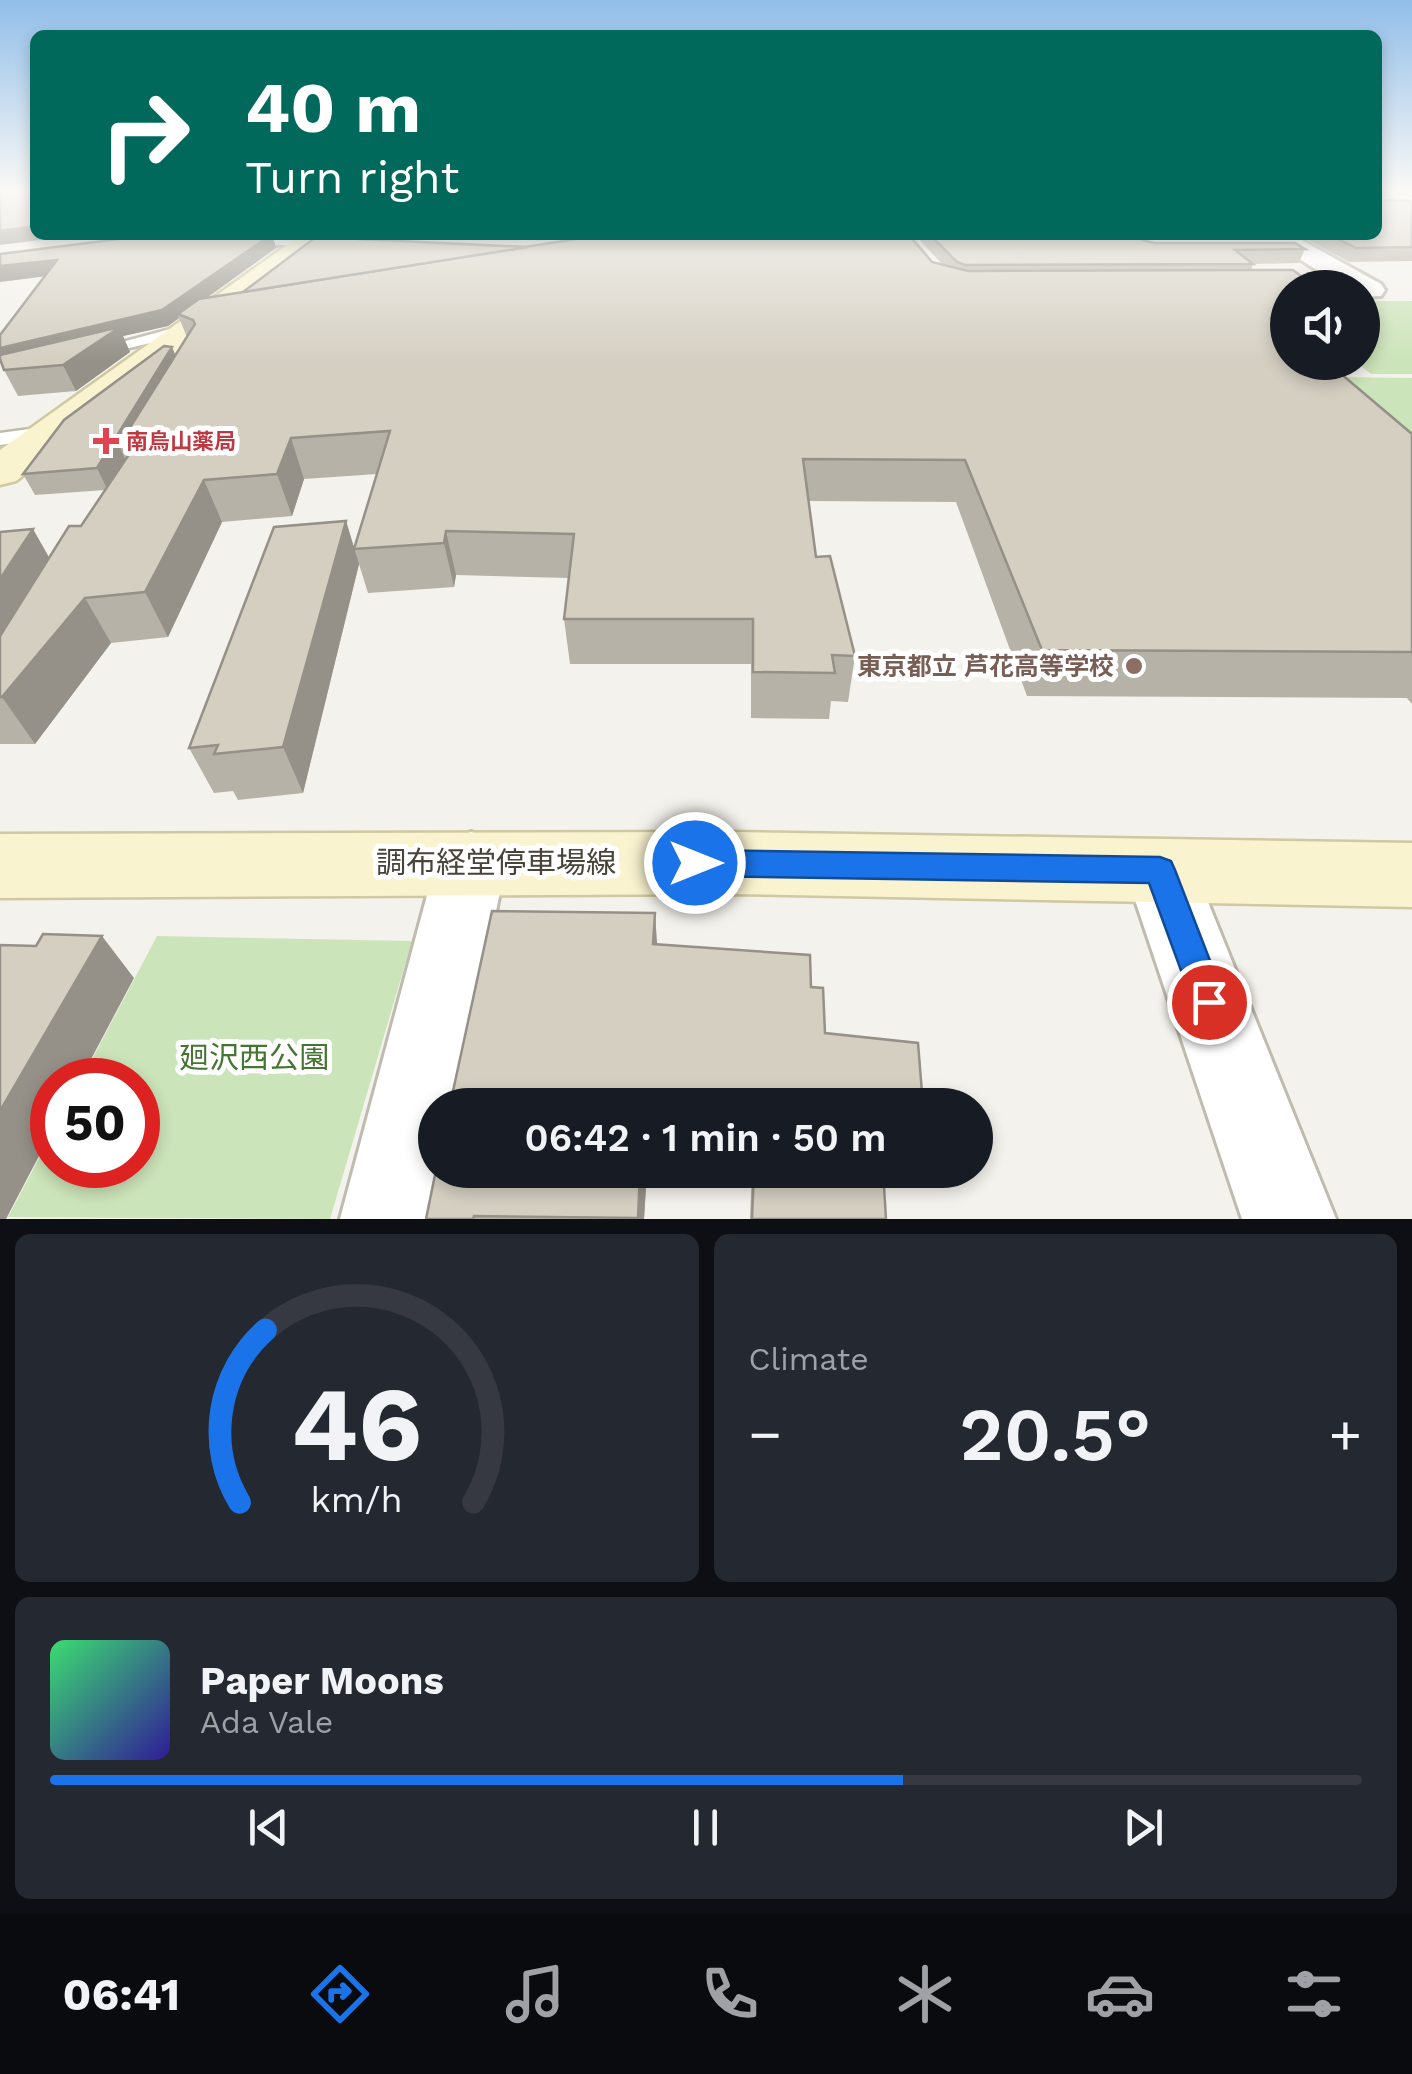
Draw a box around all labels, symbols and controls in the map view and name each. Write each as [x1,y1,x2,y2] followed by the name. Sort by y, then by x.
[245,67,421,149] text: 40 m
[80,70,210,200] icon: right
[245,151,459,204] text: Turn right
[1270,270,1380,380] map controls
[1270,270,1380,380] button: sound
[126,429,236,454] place label: 南烏山薬局
[95,430,117,452] marker: 南烏山薬局
[857,652,1114,681] place label: 東京都立 芦花高等学校
[1123,655,1145,677] marker: 東京都立 芦花高等学校
[643,811,747,915] position arrow
[376,845,616,880] street label: 調布経堂停車場線
[1167,960,1252,1045] pin
[1182,975,1237,1030] icon: arrive
[179,1040,329,1075] park label: 廻沢西公園
[30,1058,160,1188] speed limit sign: 50
[525,1116,887,1160] text: 06:42 · 1 min · 50 m
[749,1340,869,1378] text: Climate
[291,1363,422,1485] text: 46
[959,1390,1151,1478] text: 20.5°
[749,1402,782,1466] text: −
[1329,1402,1362,1466] text: +
[311,1479,403,1521] text: km/h
[200,1659,444,1703] text: Paper Moons
[200,1703,333,1741] text: Ada Vale
[241,1800,296,1855] icon: previous
[678,1800,733,1855] icon: pause
[1116,1800,1171,1855] icon: next
[305,1959,375,2029] icon: directions
[500,1959,570,2029] icon: music
[695,1959,765,2029] icon: phone
[890,1959,960,2029] icon: climate
[1085,1959,1155,2029] icon: car
[1279,1959,1349,2029] icon: filters
[62,1968,180,2021] text: 06:41

